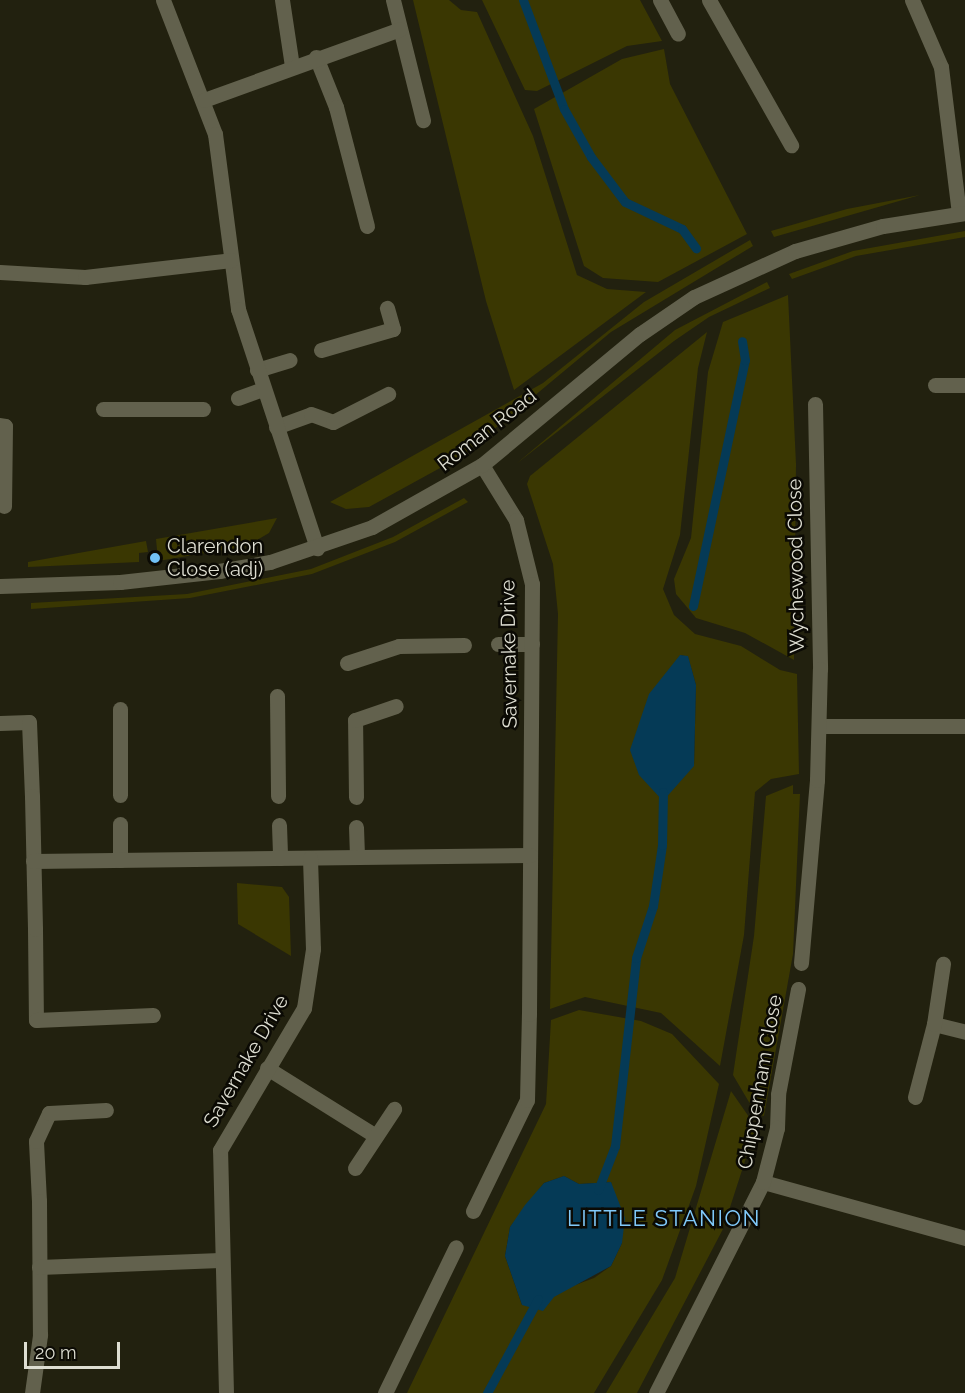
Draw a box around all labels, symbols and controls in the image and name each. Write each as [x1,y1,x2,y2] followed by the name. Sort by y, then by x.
[433,384,541,476] street label: Roman Road
[782,478,810,654] street label: Wychewood Close
[167,534,263,581] place label: Clarendon Close (adj)
[148,551,162,565] marker: Clarendon Close (adj)
[496,579,522,729] street label: Savernake Drive
[198,990,294,1132] street label: Savernake Drive
[733,993,787,1171] street label: Chippenham Close
[567,1206,761,1232] district label: LITTLE STANION
[27,1330,123,1368] scale bar
[35,1342,77,1363] text: 20 m

